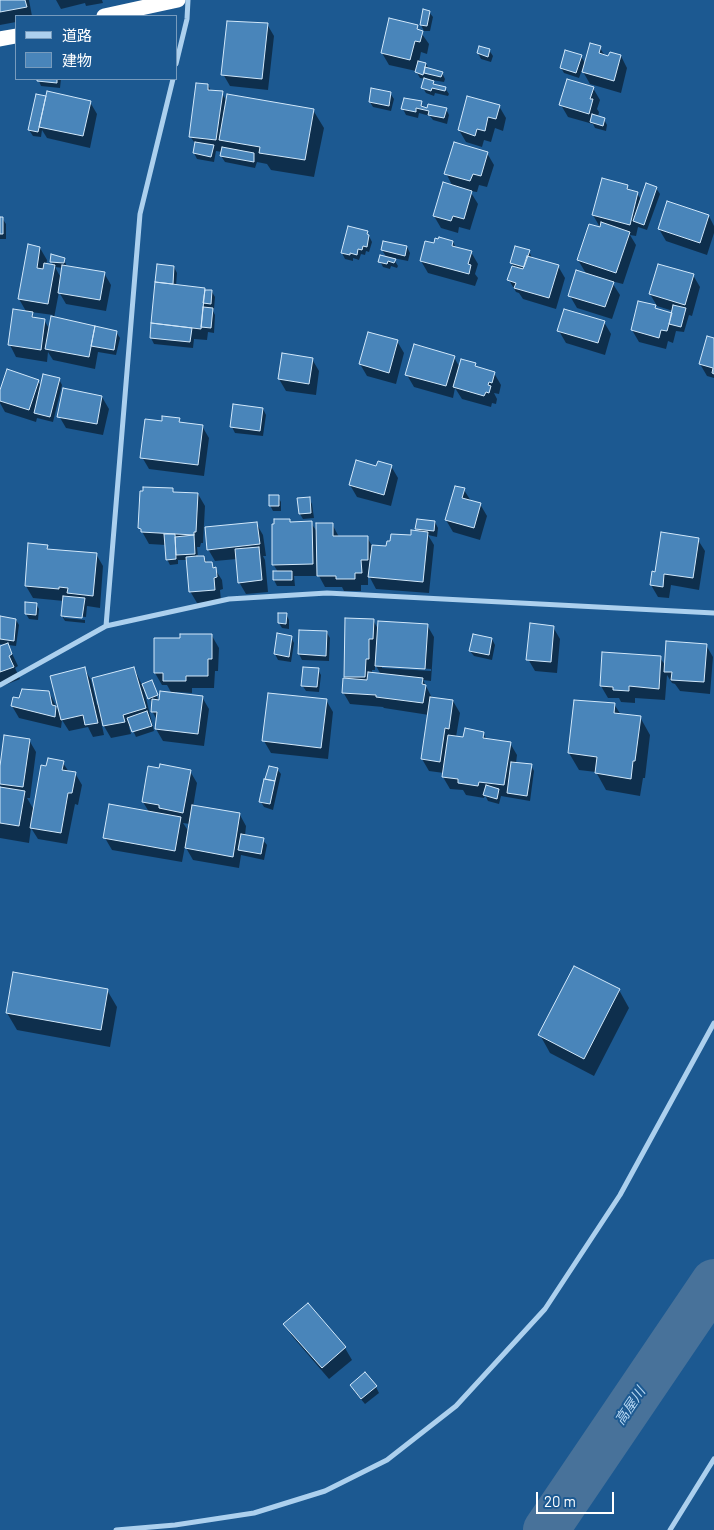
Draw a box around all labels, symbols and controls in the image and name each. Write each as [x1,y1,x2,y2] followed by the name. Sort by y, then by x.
[15,15,178,80] legend
[62,26,92,44] text: 道路
[62,51,92,69] text: 建物
[611,1384,649,1428] water label: 高屋川
[539,1482,616,1514] scale bar
[544,1492,576,1510] text: 20 m

